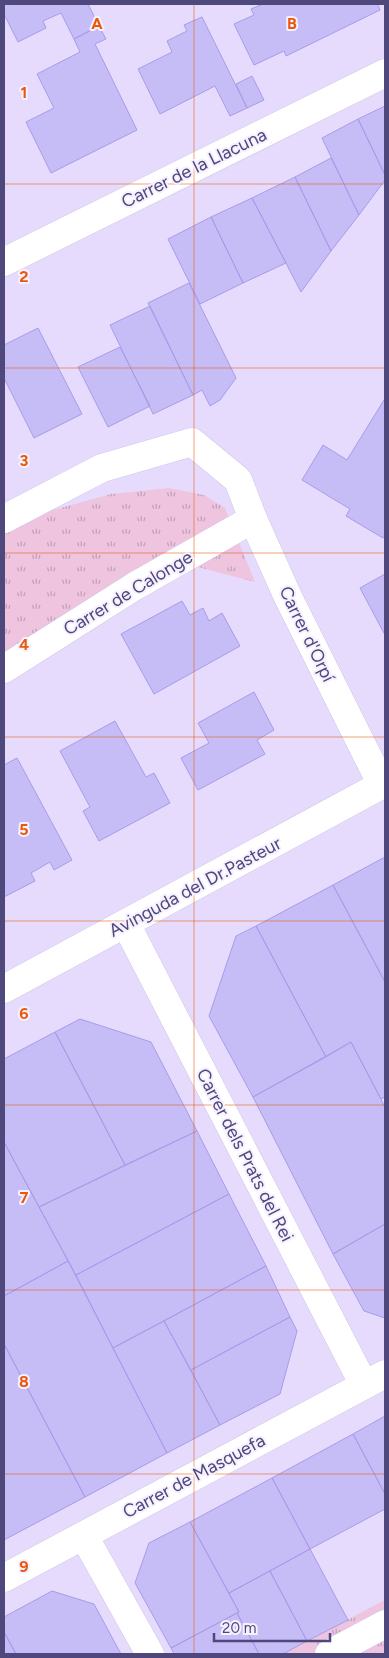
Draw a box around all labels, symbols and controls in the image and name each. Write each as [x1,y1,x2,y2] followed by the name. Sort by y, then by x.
[91,14,103,33] text: A
[287,14,297,33] text: B
[21,83,27,102] text: 1
[118,123,270,213] street label: Carrer de la Llacuna
[19,267,29,286] text: 2
[20,451,29,470] text: 3
[60,546,197,640] street label: Carrer de Calonge
[274,583,340,686] street label: Carrer d'Orpí
[19,635,29,654] text: 4
[19,820,29,839] text: 5
[105,832,285,942] street label: Avinguda del Dr.Pasteur
[19,1004,29,1023] text: 6
[192,1065,298,1245] street label: Carrer dels Prats del Rei
[20,1188,29,1207] text: 7
[19,1372,29,1391] text: 8
[119,1429,269,1523] street label: Carrer de Masquefa
[19,1557,29,1576] text: 9
[214,1610,330,1642] scale bar
[222,1619,256,1637] text: 20 m

